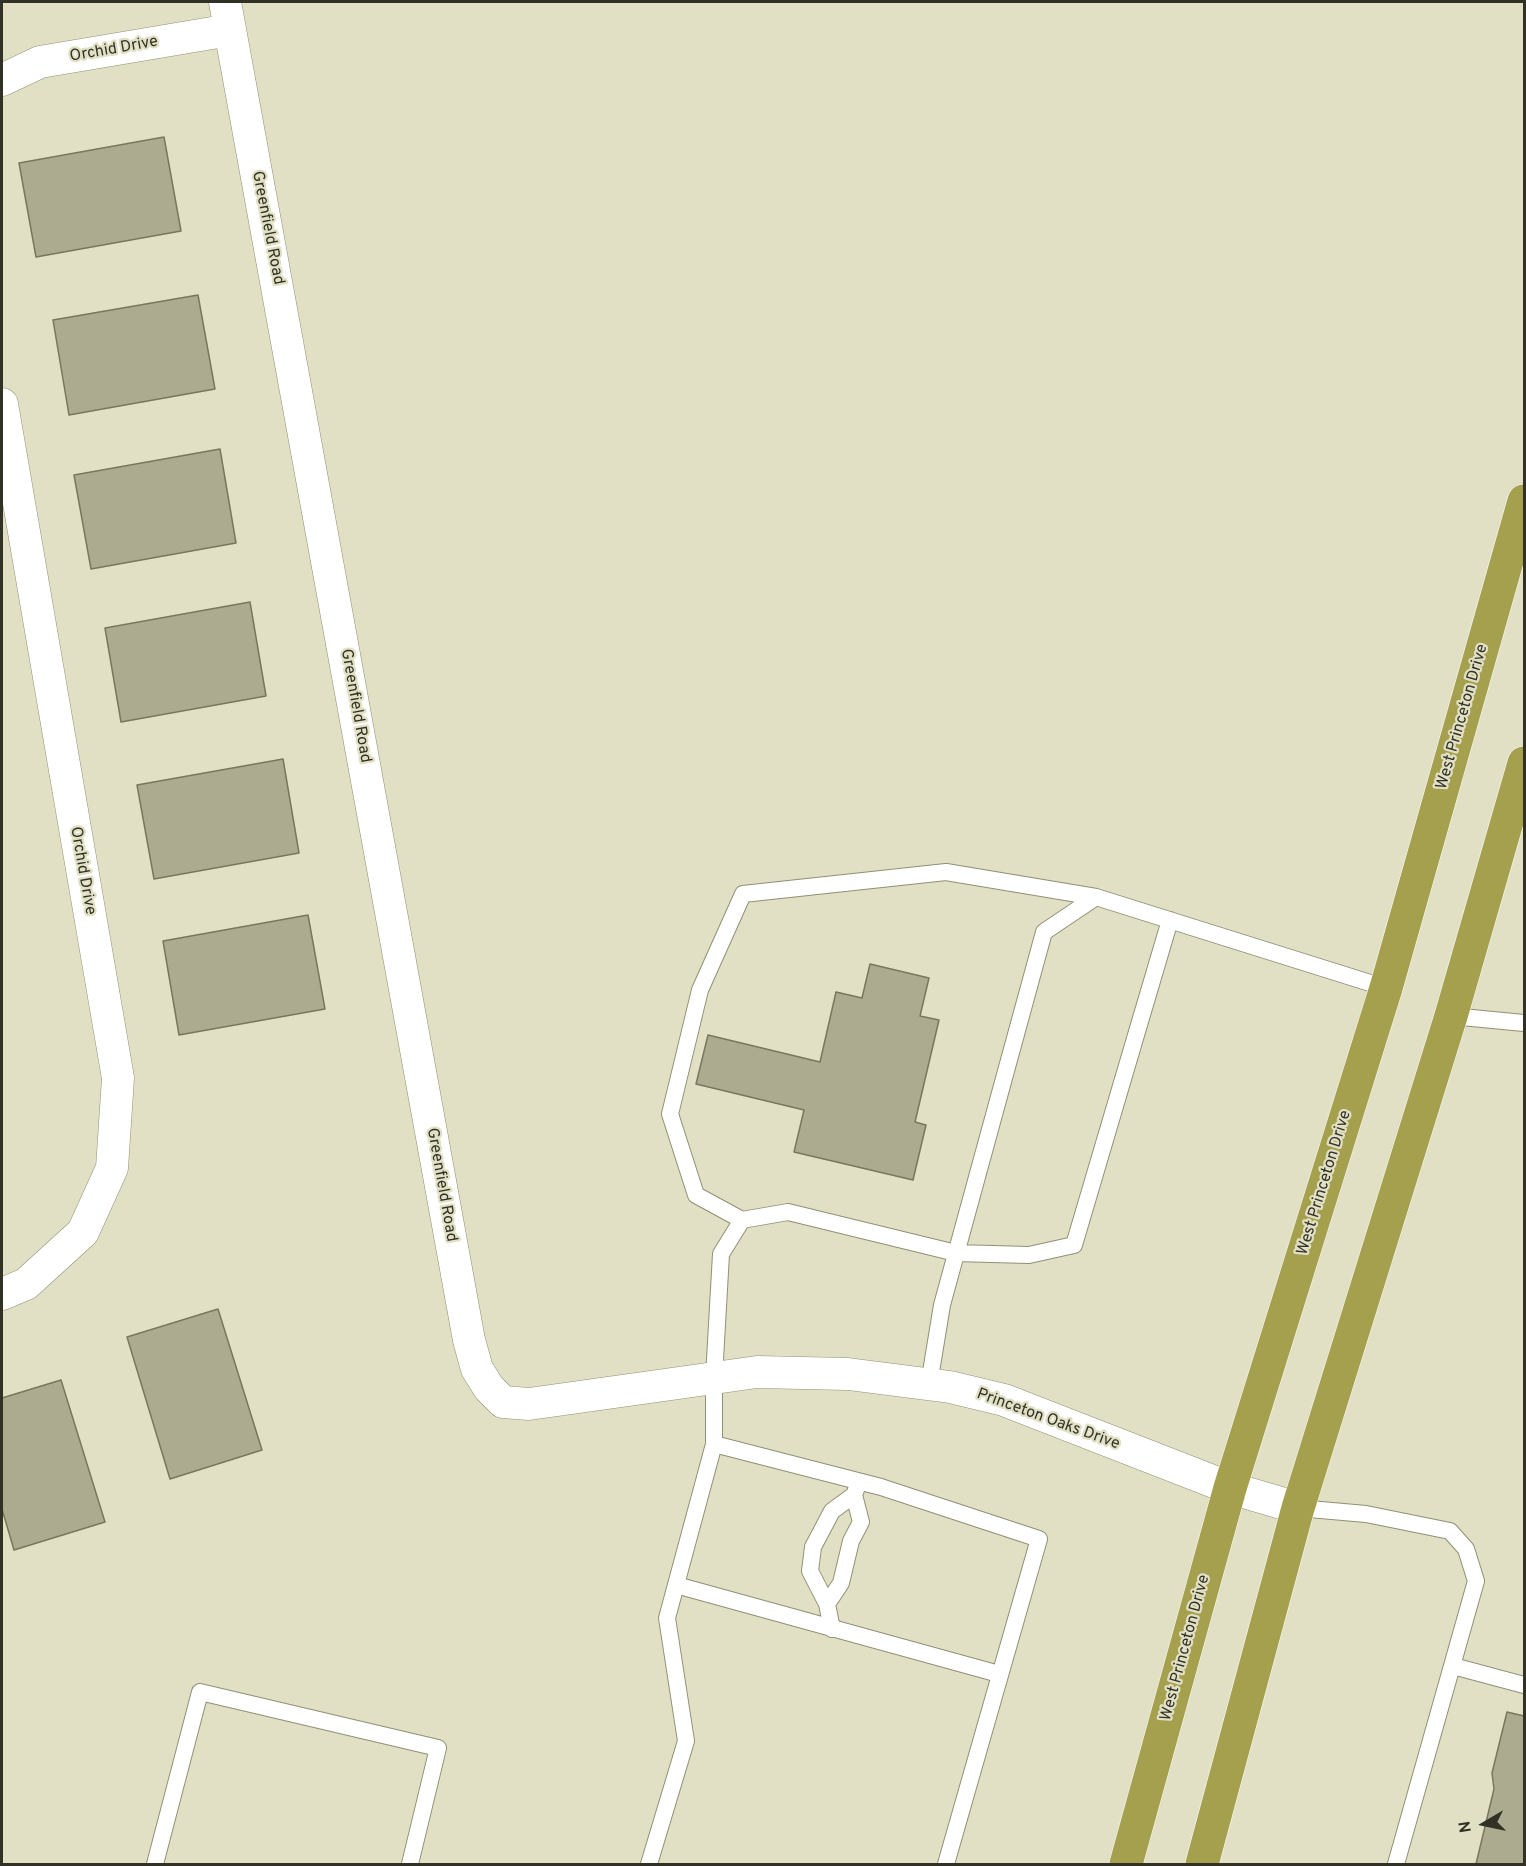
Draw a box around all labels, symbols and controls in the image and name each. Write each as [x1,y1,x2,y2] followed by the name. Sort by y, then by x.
[68,33,160,67] street label: Orchid Drive
[247,169,287,287] street label: Greenfield Road
[1433,642,1493,792] street label: West Princeton Drive
[336,647,374,765] street label: Greenfield Road
[65,825,99,917] street label: Orchid Drive
[1294,1108,1356,1258] street label: West Princeton Drive
[422,1126,460,1244] street label: Greenfield Road
[974,1385,1122,1455] street label: Princeton Oaks Drive
[1157,1573,1215,1723] street label: West Princeton Drive
[1454,1794,1514,1854] north arrow
[1455,1820,1477,1834] text: N

